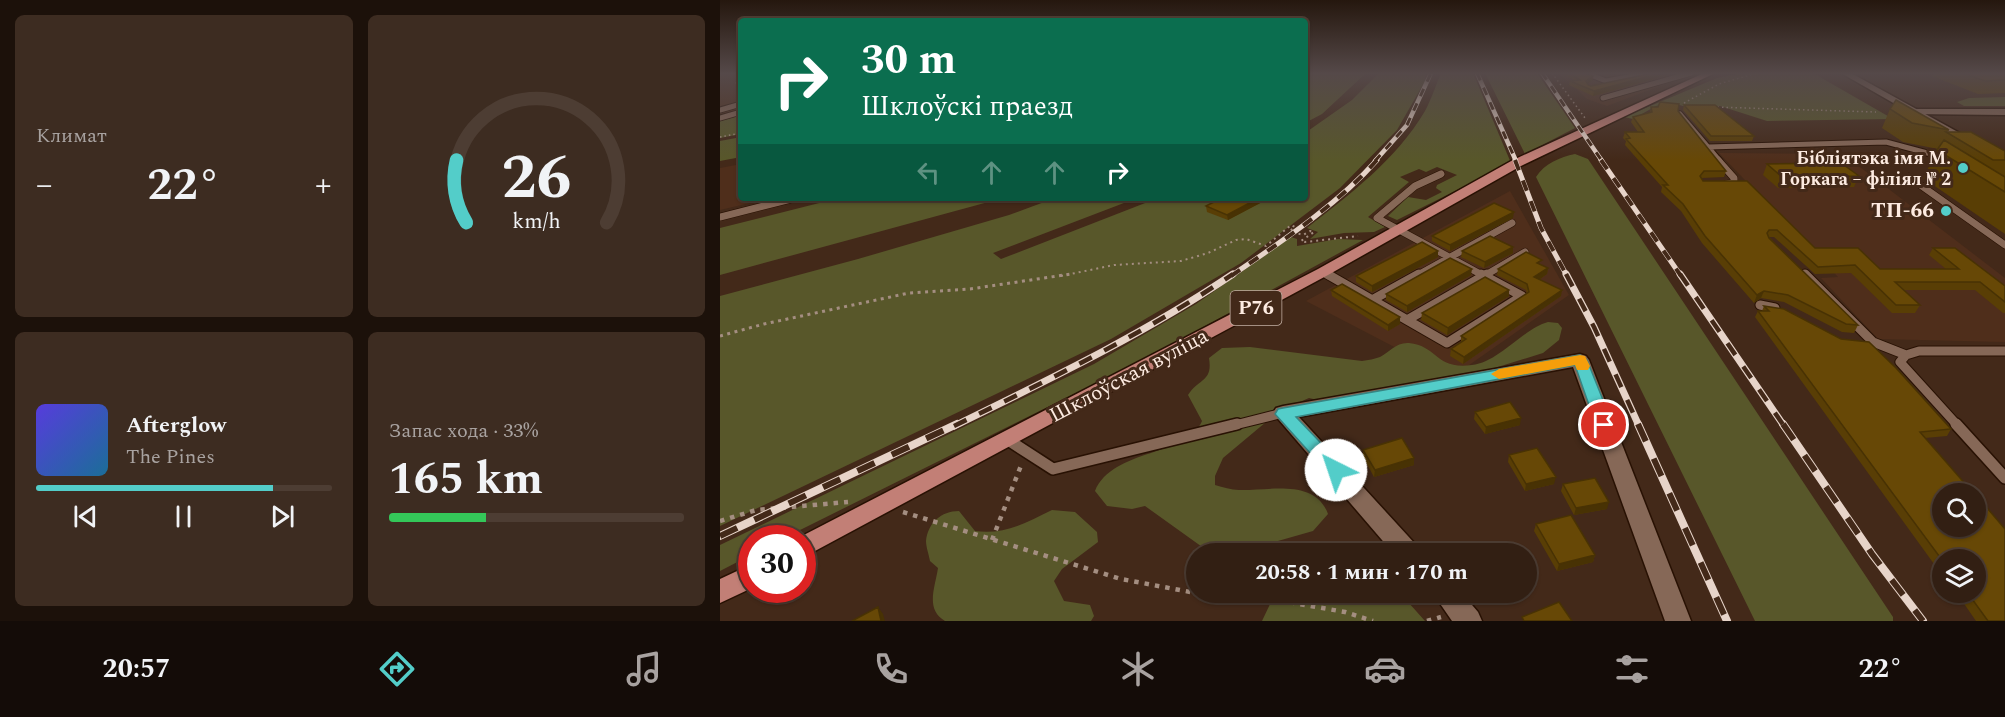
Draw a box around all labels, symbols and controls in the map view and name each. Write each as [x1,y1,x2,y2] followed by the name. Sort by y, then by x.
[861,29,956,92] text: 30 m
[762,42,840,120] icon: right
[861,86,1073,128] text: Шклоўскі праезд
[36,121,107,151] text: Климат
[501,131,571,226] text: 26
[1780,145,1951,193] place label: Бібліятэка імя М. Горкага – філіял № 2
[147,151,220,220] text: 22°
[912,156,945,189] icon: left
[975,156,1008,189] icon: ahead
[1038,156,1071,189] icon: ahead
[1101,156,1134,189] icon: right
[36,160,53,210] text: −
[315,160,332,210] text: +
[1956,161,1970,175] marker: Бібліятэка імя М. Горкага – філіял № 2
[1871,195,1934,227] place label: ТП-66
[1939,204,1953,218] marker: ТП-66
[512,205,560,238] text: km/h
[1230,291,1282,325] road number: Р76
[1044,320,1215,431] street label: Шклоўская вуліца
[1578,399,1629,450] pin
[1587,408,1620,441] icon: arrive
[126,409,226,442] text: Afterglow
[389,416,538,446] text: Запас хода · 33%
[1304,438,1368,502] position arrow
[126,442,215,472] text: The Pines
[389,445,543,514] text: 165 km
[1932,483,1986,603] map controls
[1932,483,1986,537] button: search
[69,500,102,533] icon: previous
[167,500,200,533] icon: pause
[266,500,299,533] icon: next
[738,525,816,603] speed limit sign: 30
[1932,549,1986,603] button: layers
[1255,556,1468,589] text: 20:58 · 1 мин · 170 m
[103,648,170,690] text: 20:57
[376,648,418,690] icon: directions
[623,648,665,690] icon: music
[870,648,912,690] icon: phone
[1117,648,1159,690] icon: climate
[1364,648,1406,690] icon: car
[1611,648,1653,690] icon: filters
[1859,648,1902,690] text: 22°

